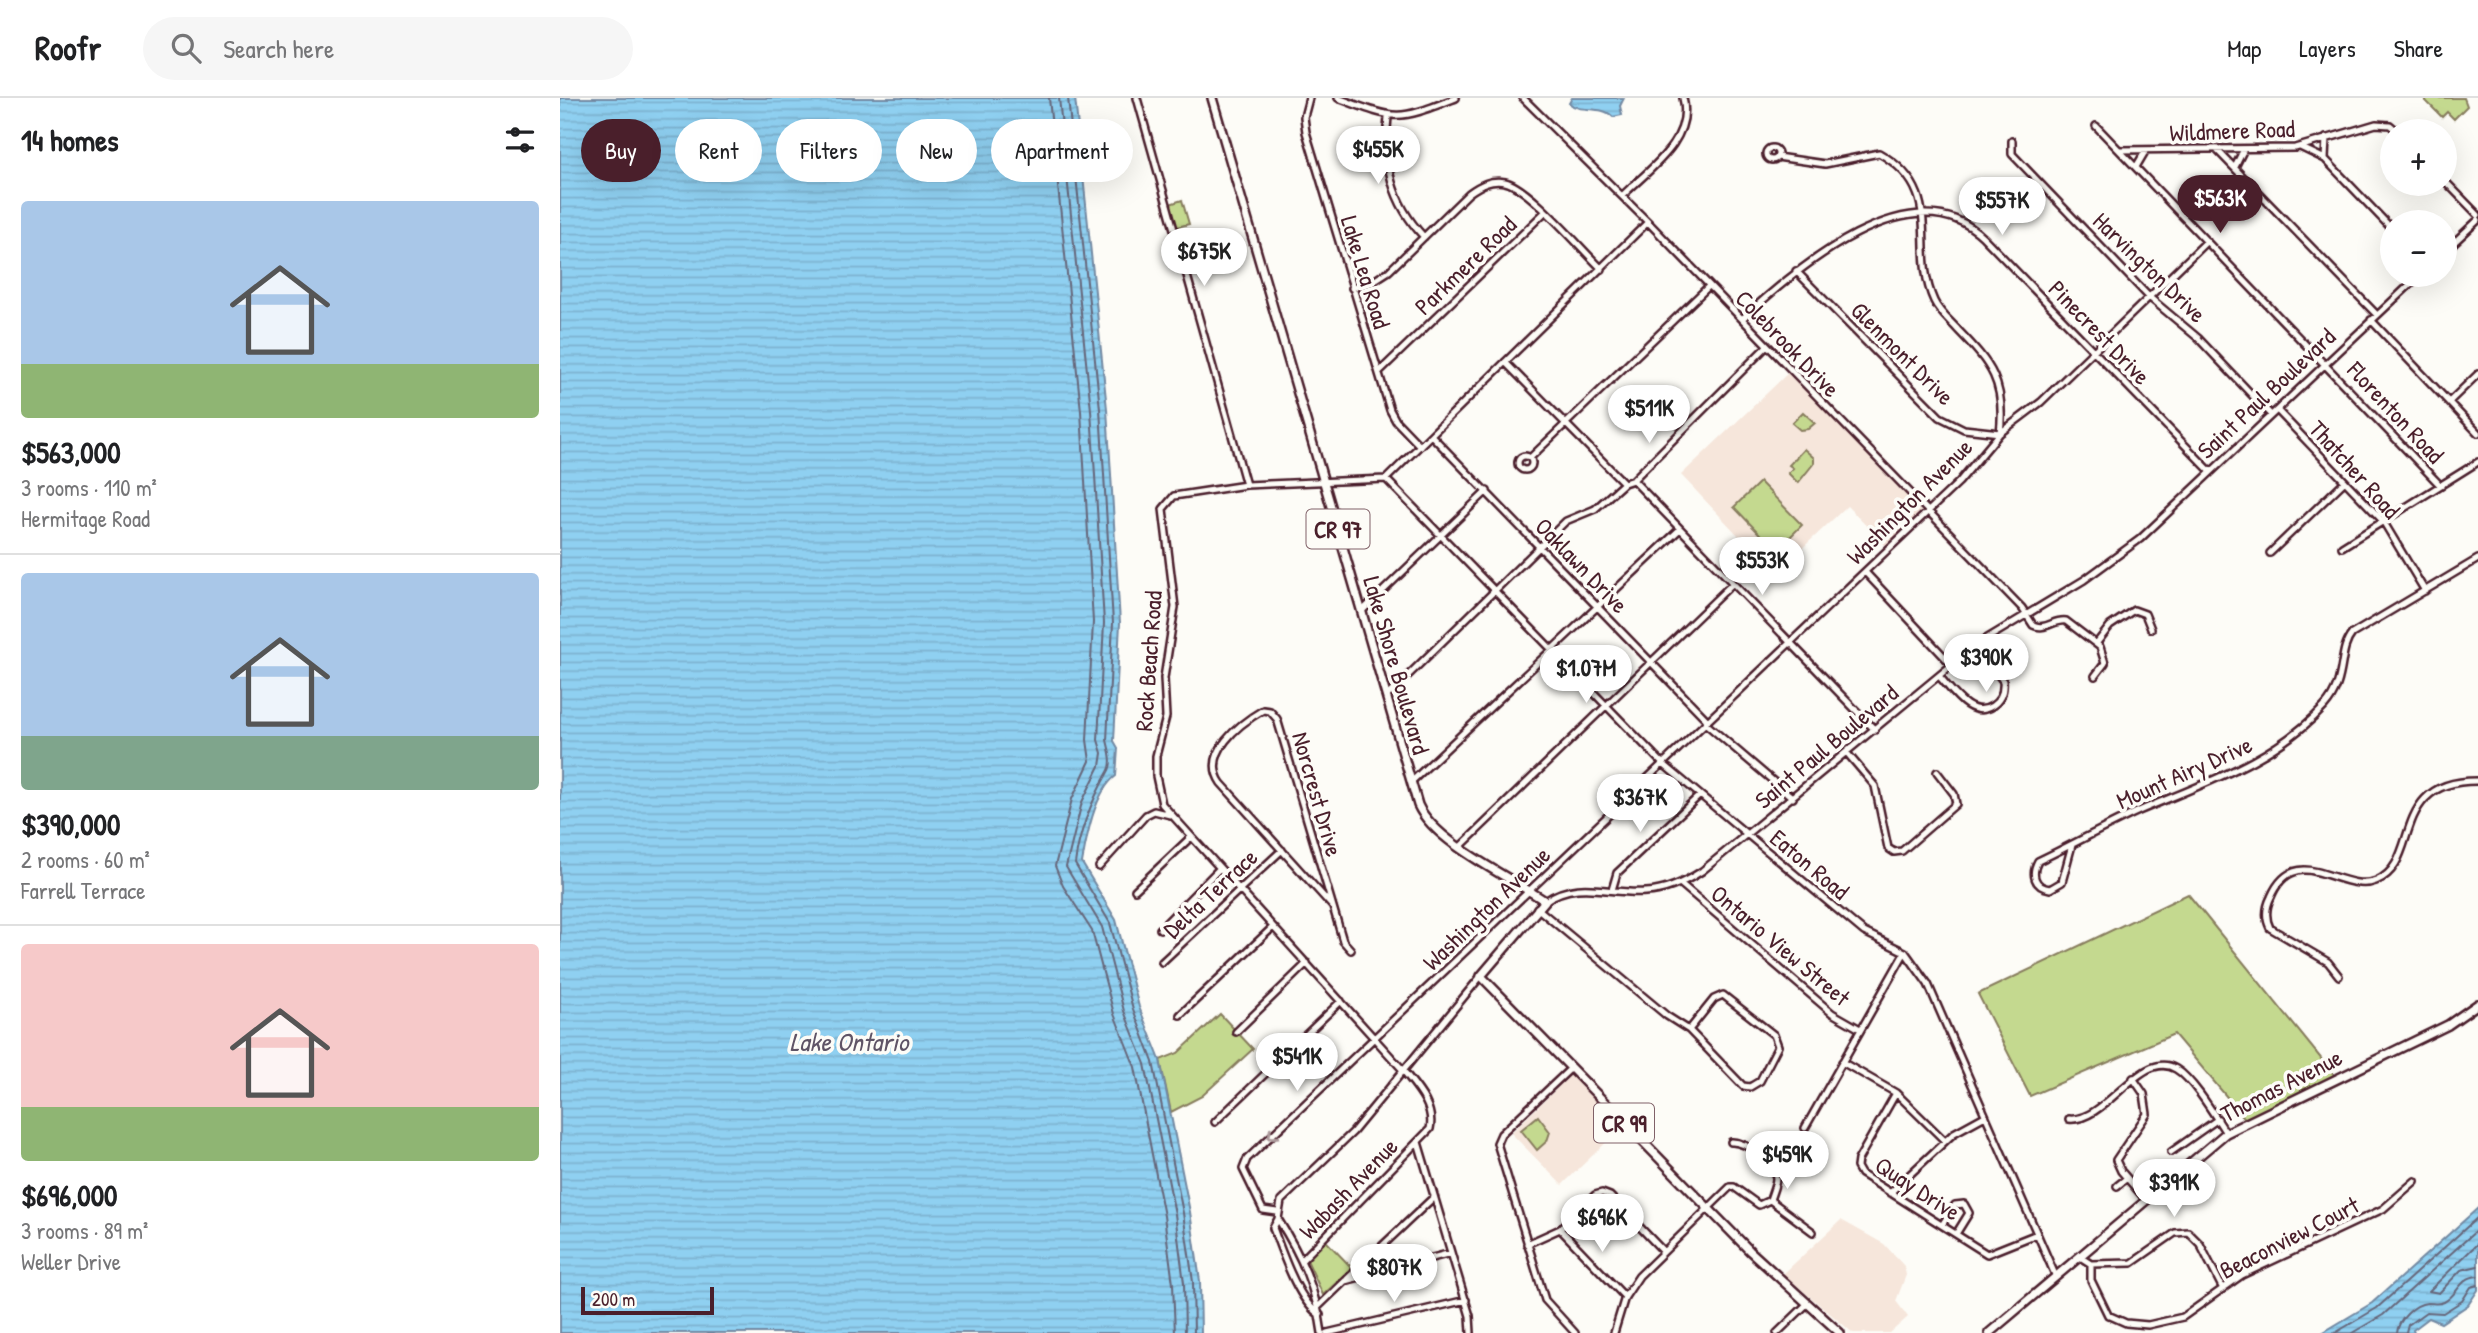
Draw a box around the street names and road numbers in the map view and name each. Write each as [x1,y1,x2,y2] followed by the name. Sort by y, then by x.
[2169,112,2295,148] street label: Wildmere Road
[2086,205,2214,329] street label: Harvington Drive
[1407,208,1523,322] street label: Parkmere Road
[1334,212,1398,332] street label: Lake Lea Road
[2042,273,2158,391] street label: Pinecrest Drive
[1729,282,1848,404] street label: Colebrook Drive
[1844,294,1962,412] street label: Glenmont Drive
[2190,321,2342,465] street label: Saint Paul Boulevard
[2340,353,2451,470] street label: Florenton Road
[2302,413,2408,525] street label: Thatcher Road
[1839,431,1979,571] street label: Washington Avenue
[1306,510,1370,548] road number: CR 97
[1528,510,1636,620] street label: Oaklawn Drive
[1356,572,1438,758] street label: Lake Shore Boulevard
[1127,590,1169,732] street label: Rock Beach Road
[1748,677,1904,815] street label: Saint Paul Boulevard
[1285,728,1351,860] street label: Norcrest Drive
[2111,728,2257,816] street label: Mount Airy Drive
[1764,822,1856,906] street label: Eaton Road
[1415,839,1557,977] street label: Washington Avenue
[1156,841,1264,945] street label: Delta Terrace
[1705,877,1858,1013] street label: Ontario View Street
[2215,1041,2348,1129] street label: Thomas Avenue
[1594,1104,1654,1142] road number: CR 99
[1292,1130,1405,1246] street label: Wabash Avenue
[1869,1149,1967,1228] street label: Quay Drive
[2214,1188,2365,1286] street label: Beaconview Court

